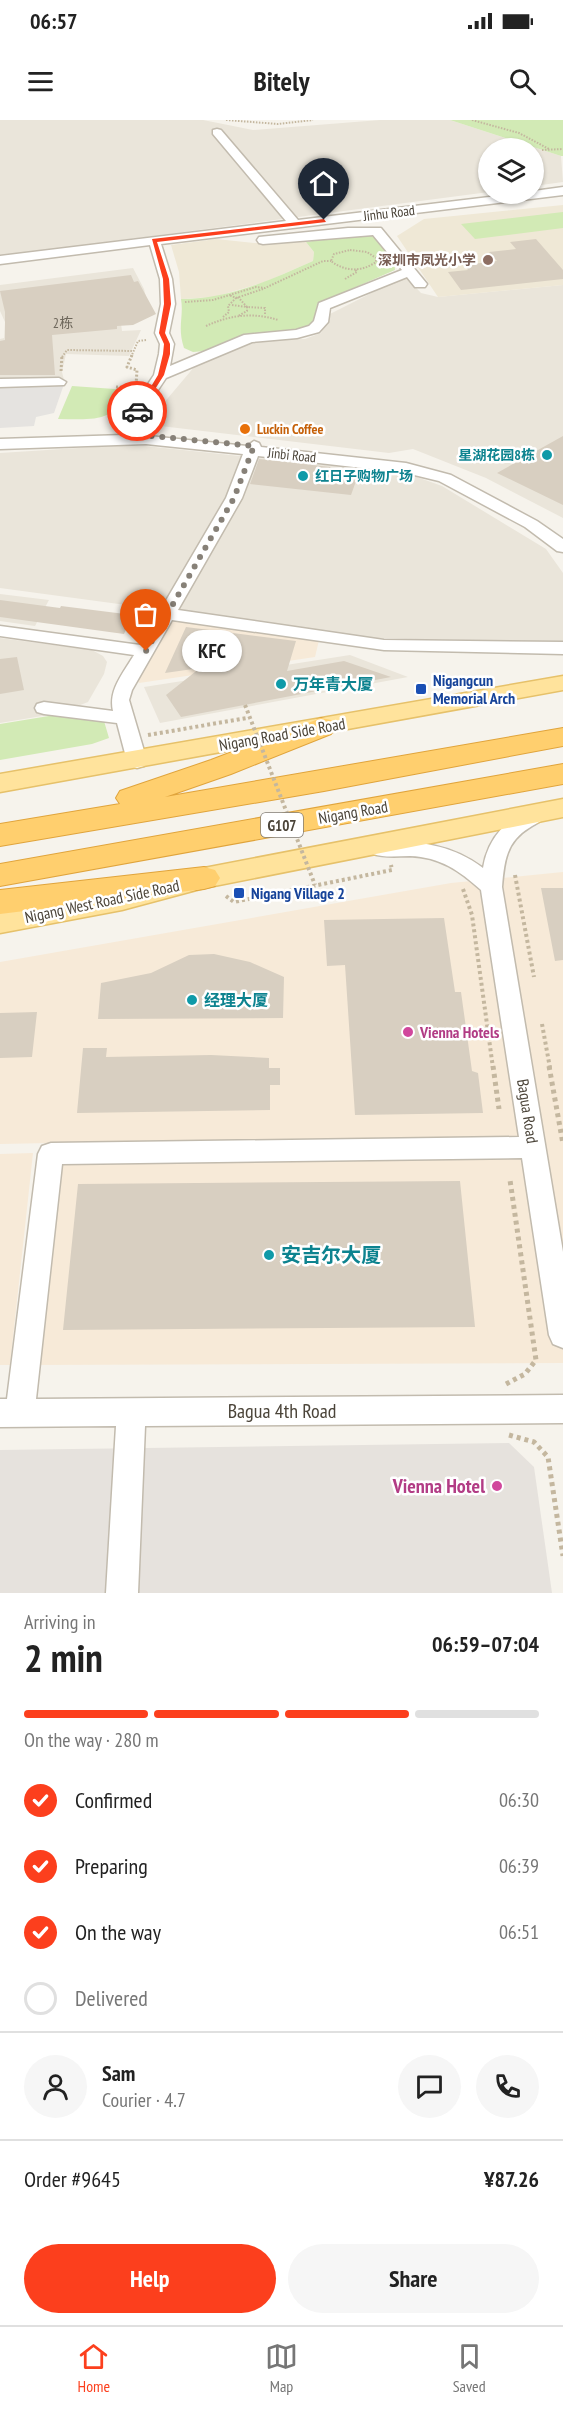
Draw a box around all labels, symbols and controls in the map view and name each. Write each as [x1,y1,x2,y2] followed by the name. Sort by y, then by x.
[30,7,78,35] text: 06:57
[253,64,310,98] text: Bitely
[24,65,57,98] icon: menu
[506,65,539,98] icon: search
[478,138,544,204] map controls
[478,138,544,204] button: layers
[298,158,349,220] pin
[307,167,340,200] icon: home
[361,201,416,225] street label: Jinhu Road
[378,251,476,269] place label: 深圳市凤光小学
[481,253,495,267] marker: 深圳市凤光小学
[53,314,73,332] house number: 2栋
[107,381,167,441] courier
[121,395,154,428] icon: car
[257,420,324,438] place label: Luckin Coffee
[238,422,252,436] marker: Luckin Coffee
[266,443,317,466] street label: Jinbi Road
[458,446,535,464] place label: 星湖花园8栋
[540,448,554,462] marker: 星湖花园8栋
[315,467,413,485] place label: 红日子购物广场
[296,469,310,483] marker: 红日子购物广场
[120,589,171,651] pin
[129,598,162,631] icon: bag
[182,630,242,672] callout: KFC
[198,638,226,664] text: KFC
[433,670,515,708] place label: Nigangcun Memorial Arch
[293,674,373,694] place label: 万年青大厦
[274,677,288,691] marker: 万年青大厦
[414,682,428,696] marker: Nigangcun Memorial Arch
[217,713,347,755] street label: Nigang Road Side Road
[317,796,389,828] street label: Nigang Road
[261,813,303,837] road number: G107
[23,875,181,927] street label: Nigang West Road Side Road
[251,883,345,903] place label: Nigang Village 2
[232,886,246,900] marker: Nigang Village 2
[204,990,268,1010] place label: 经理大厦
[185,993,199,1007] marker: 经理大厦
[419,1022,500,1042] place label: Vienna Hotels
[401,1025,415,1039] marker: Vienna Hotels
[513,1077,543,1145] street label: Bagua Road
[281,1242,381,1268] place label: 安吉尔大厦
[262,1248,276,1262] marker: 安吉尔大厦
[228,1398,336,1424] street label: Bagua 4th Road
[392,1473,485,1499] place label: Vienna Hotel
[490,1479,504,1493] marker: Vienna Hotel
[24,1609,96,1635] text: Arriving in
[432,1630,539,1658] text: 06:59–07:04
[24,1632,103,1683] text: 2 min
[24,1727,159,1753] text: On the way · 280 m
[24,1784,57,1817] icon: check
[75,1786,152,1814] text: Confirmed
[499,1787,539,1813] text: 06:30
[24,1850,57,1883] icon: check
[75,1852,148,1880] text: Preparing
[499,1853,539,1879] text: 06:39
[24,1916,57,1949] icon: check
[75,1918,161,1946] text: On the way
[499,1919,539,1945] text: 06:51
[75,1984,148,2012] text: Delivered
[24,2055,87,2118] button: person
[398,2055,461,2118] button: chat
[476,2055,539,2118] button: phone
[102,2059,135,2087] text: Sam
[102,2087,186,2113] text: Courier · 4.7
[24,2165,121,2193] text: Order #9645
[484,2165,539,2193] text: ¥87.26
[24,2244,276,2313] button: Help
[288,2244,539,2313] button: Share
[77,2340,110,2396] tab: Home
[265,2340,298,2396] tab: Map
[453,2340,486,2396] tab: Saved

